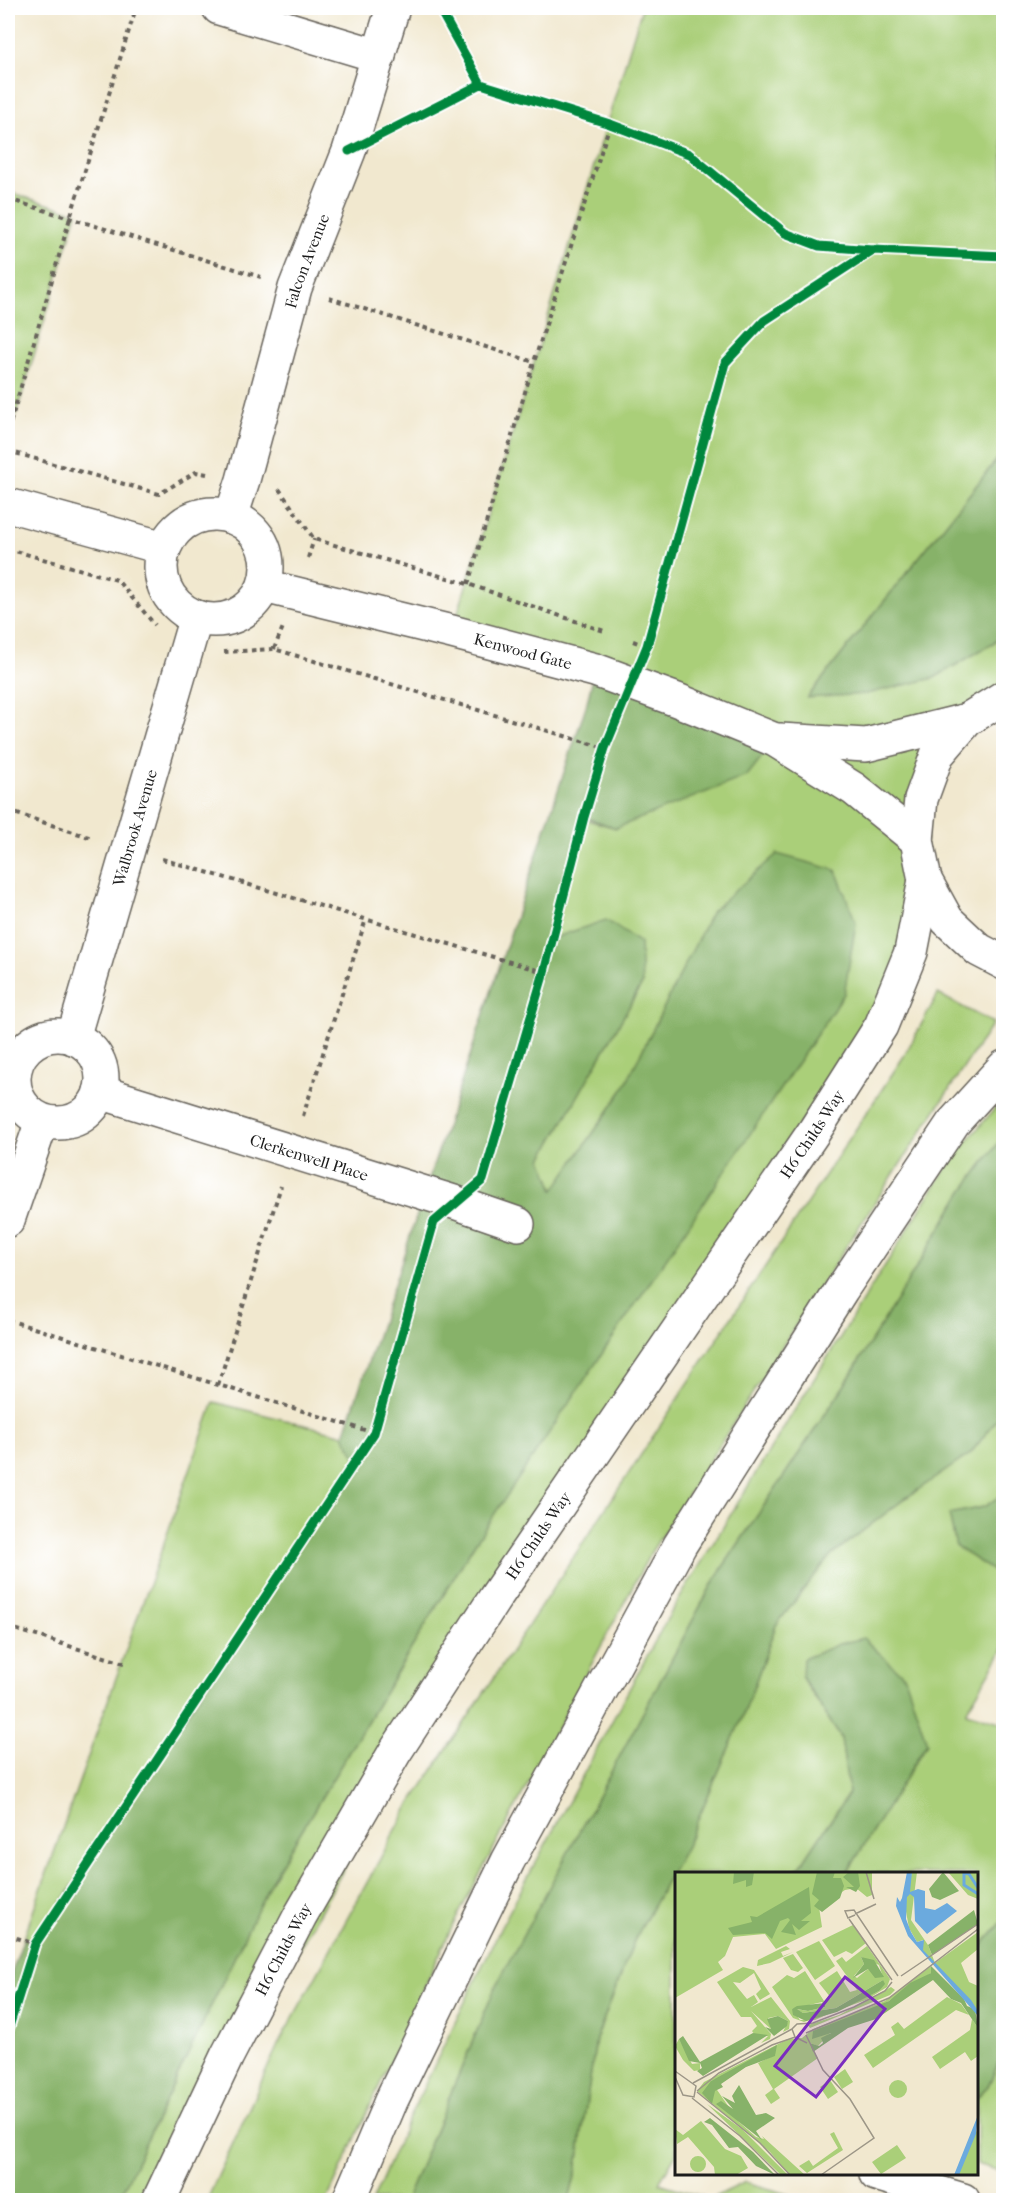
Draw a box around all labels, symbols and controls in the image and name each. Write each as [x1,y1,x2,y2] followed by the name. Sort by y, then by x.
[281,211,333,311] street label: Falcon Avenue
[472,629,574,673] street label: Kenwood Gate
[109,767,161,890] street label: Walbrook Avenue
[776,1086,848,1182] street label: H6 Childs Way
[248,1130,371,1185] street label: Clerkenwell Place
[502,1488,575,1583] street label: H6 Childs Way
[675,1872,978,2175] inset map
[251,1899,316,1999] street label: H6 Childs Way

